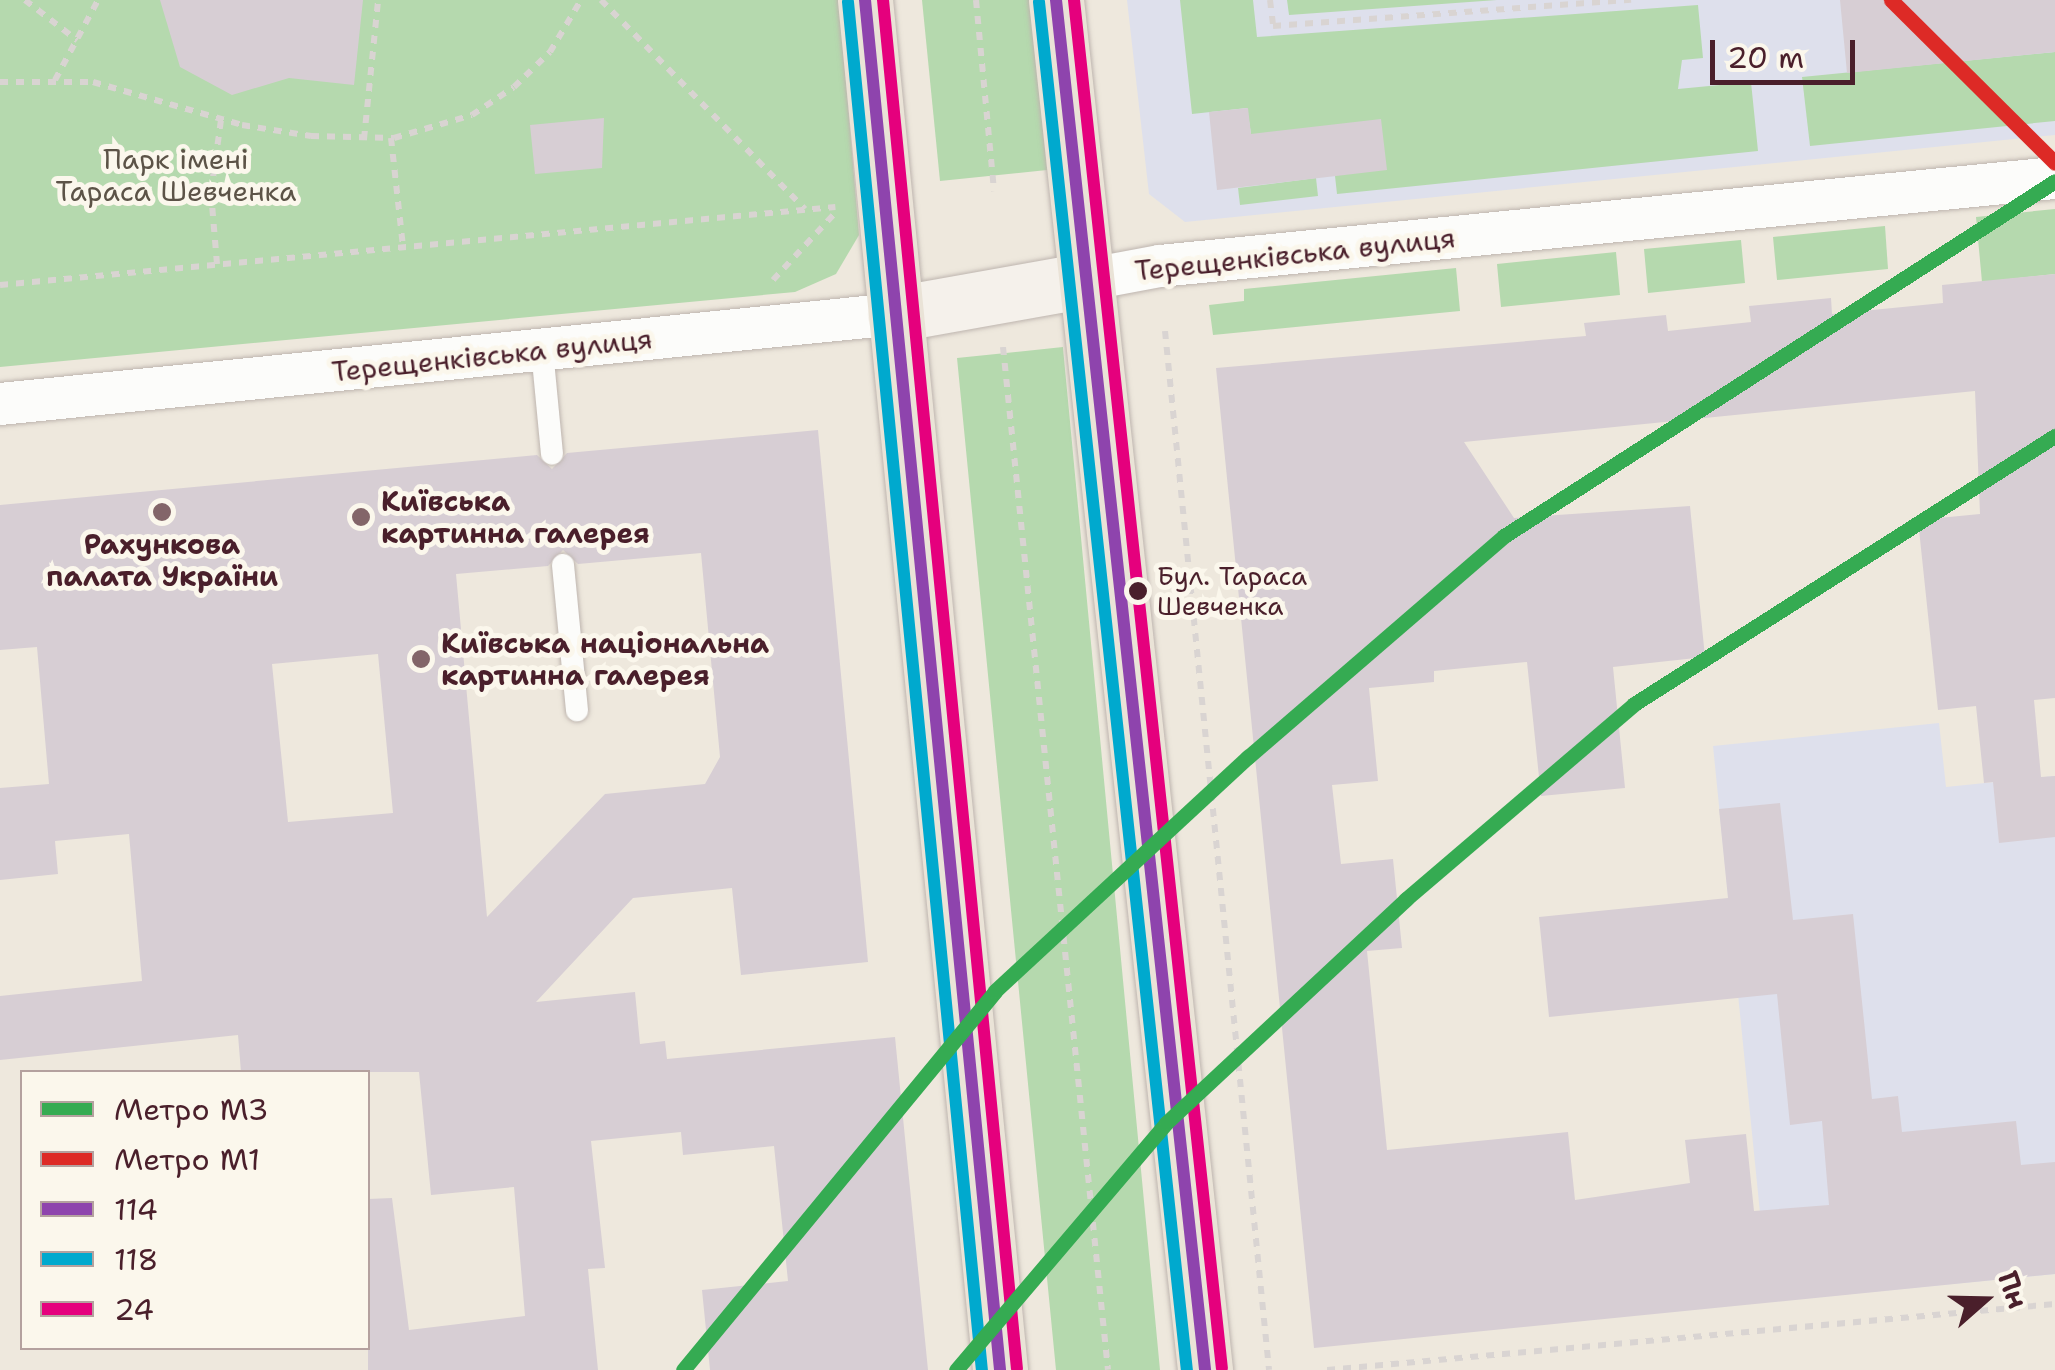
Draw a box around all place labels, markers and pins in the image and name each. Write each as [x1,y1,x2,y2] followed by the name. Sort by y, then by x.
[381,484,650,550] place label: Київська картинна галерея
[151,501,173,523] marker: Рахункова палата України
[350,506,372,528] marker: Київська картинна галерея
[46,527,278,593] place label: Рахункова палата України
[1157,560,1307,622] place label: Бул. Тараса Шевченка
[1128,581,1148,601] marker: Бул. Тараса Шевченка
[441,626,769,692] place label: Київська національна картинна галерея
[410,648,432,670] marker: Київська національна картинна галерея

